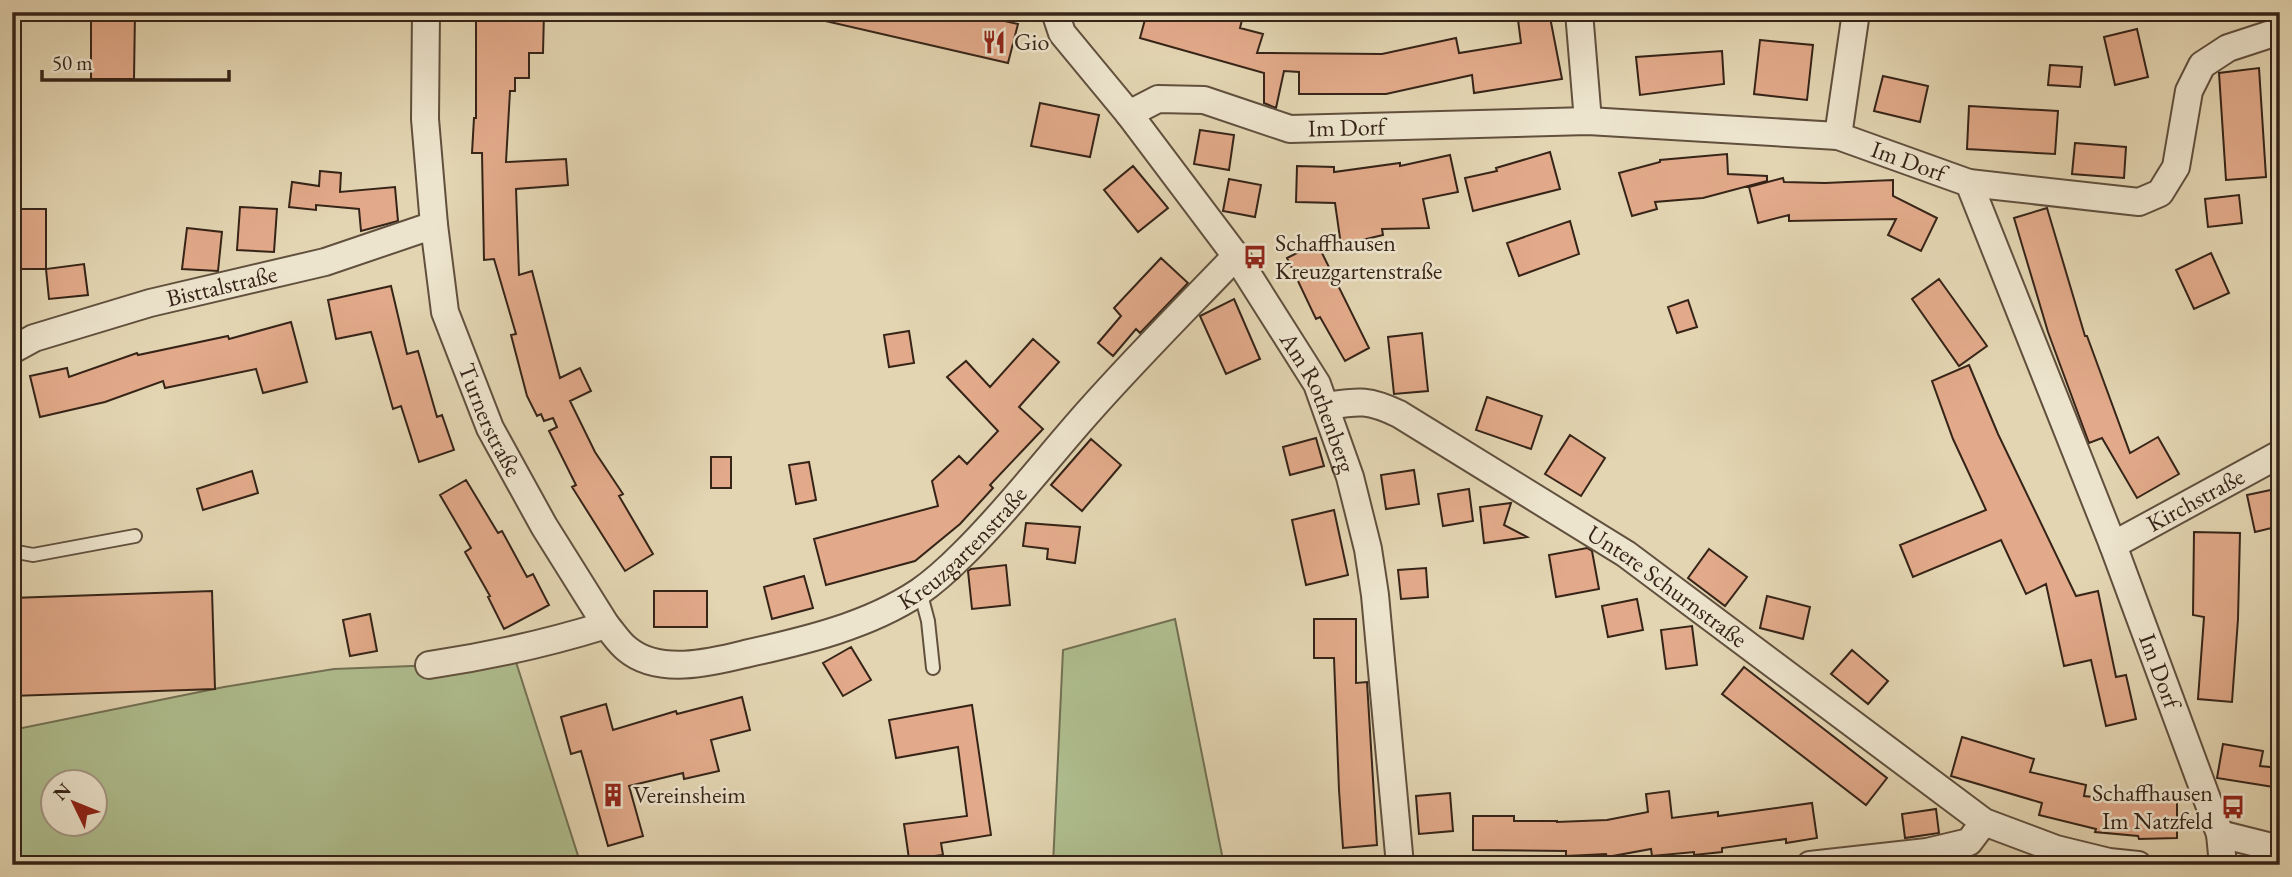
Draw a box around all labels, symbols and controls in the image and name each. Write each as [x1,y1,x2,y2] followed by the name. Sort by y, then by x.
[1014,26,1049,57] place label: Gio
[980,28,1008,56] restaurant icon: Gio
[42,38,229,82] scale bar
[52,49,93,76] text: 50 m
[1307,110,1389,144] street label: Im Dorf
[1867,133,1954,190] street label: Im Dorf
[1275,227,1442,286] place label: Schaffhausen Kreuzgartenstraße
[1241,243,1269,271] bus stop icon: Schaffhausen Kreuzgartenstraße
[163,258,280,314] street label: Bisttalstraße
[1273,325,1363,477] street label: Am Rothenberg
[451,359,530,482] street label: Turnerstraße
[2141,460,2250,539] street label: Kirchstraße
[892,479,1033,616] street label: Kreuzgartenstraße
[1581,518,1754,654] street label: Untere Schurnstraße
[2132,629,2189,716] street label: Im Dorf
[38,768,108,838] north arrow
[48,777,77,806] text: N
[2092,777,2214,836] place label: Schaffhausen Im Natzfeld
[633,779,746,810] place label: Vereinsheim
[599,781,627,809] building icon: Vereinsheim
[2219,793,2247,821] bus stop icon: Schaffhausen Im Natzfeld

